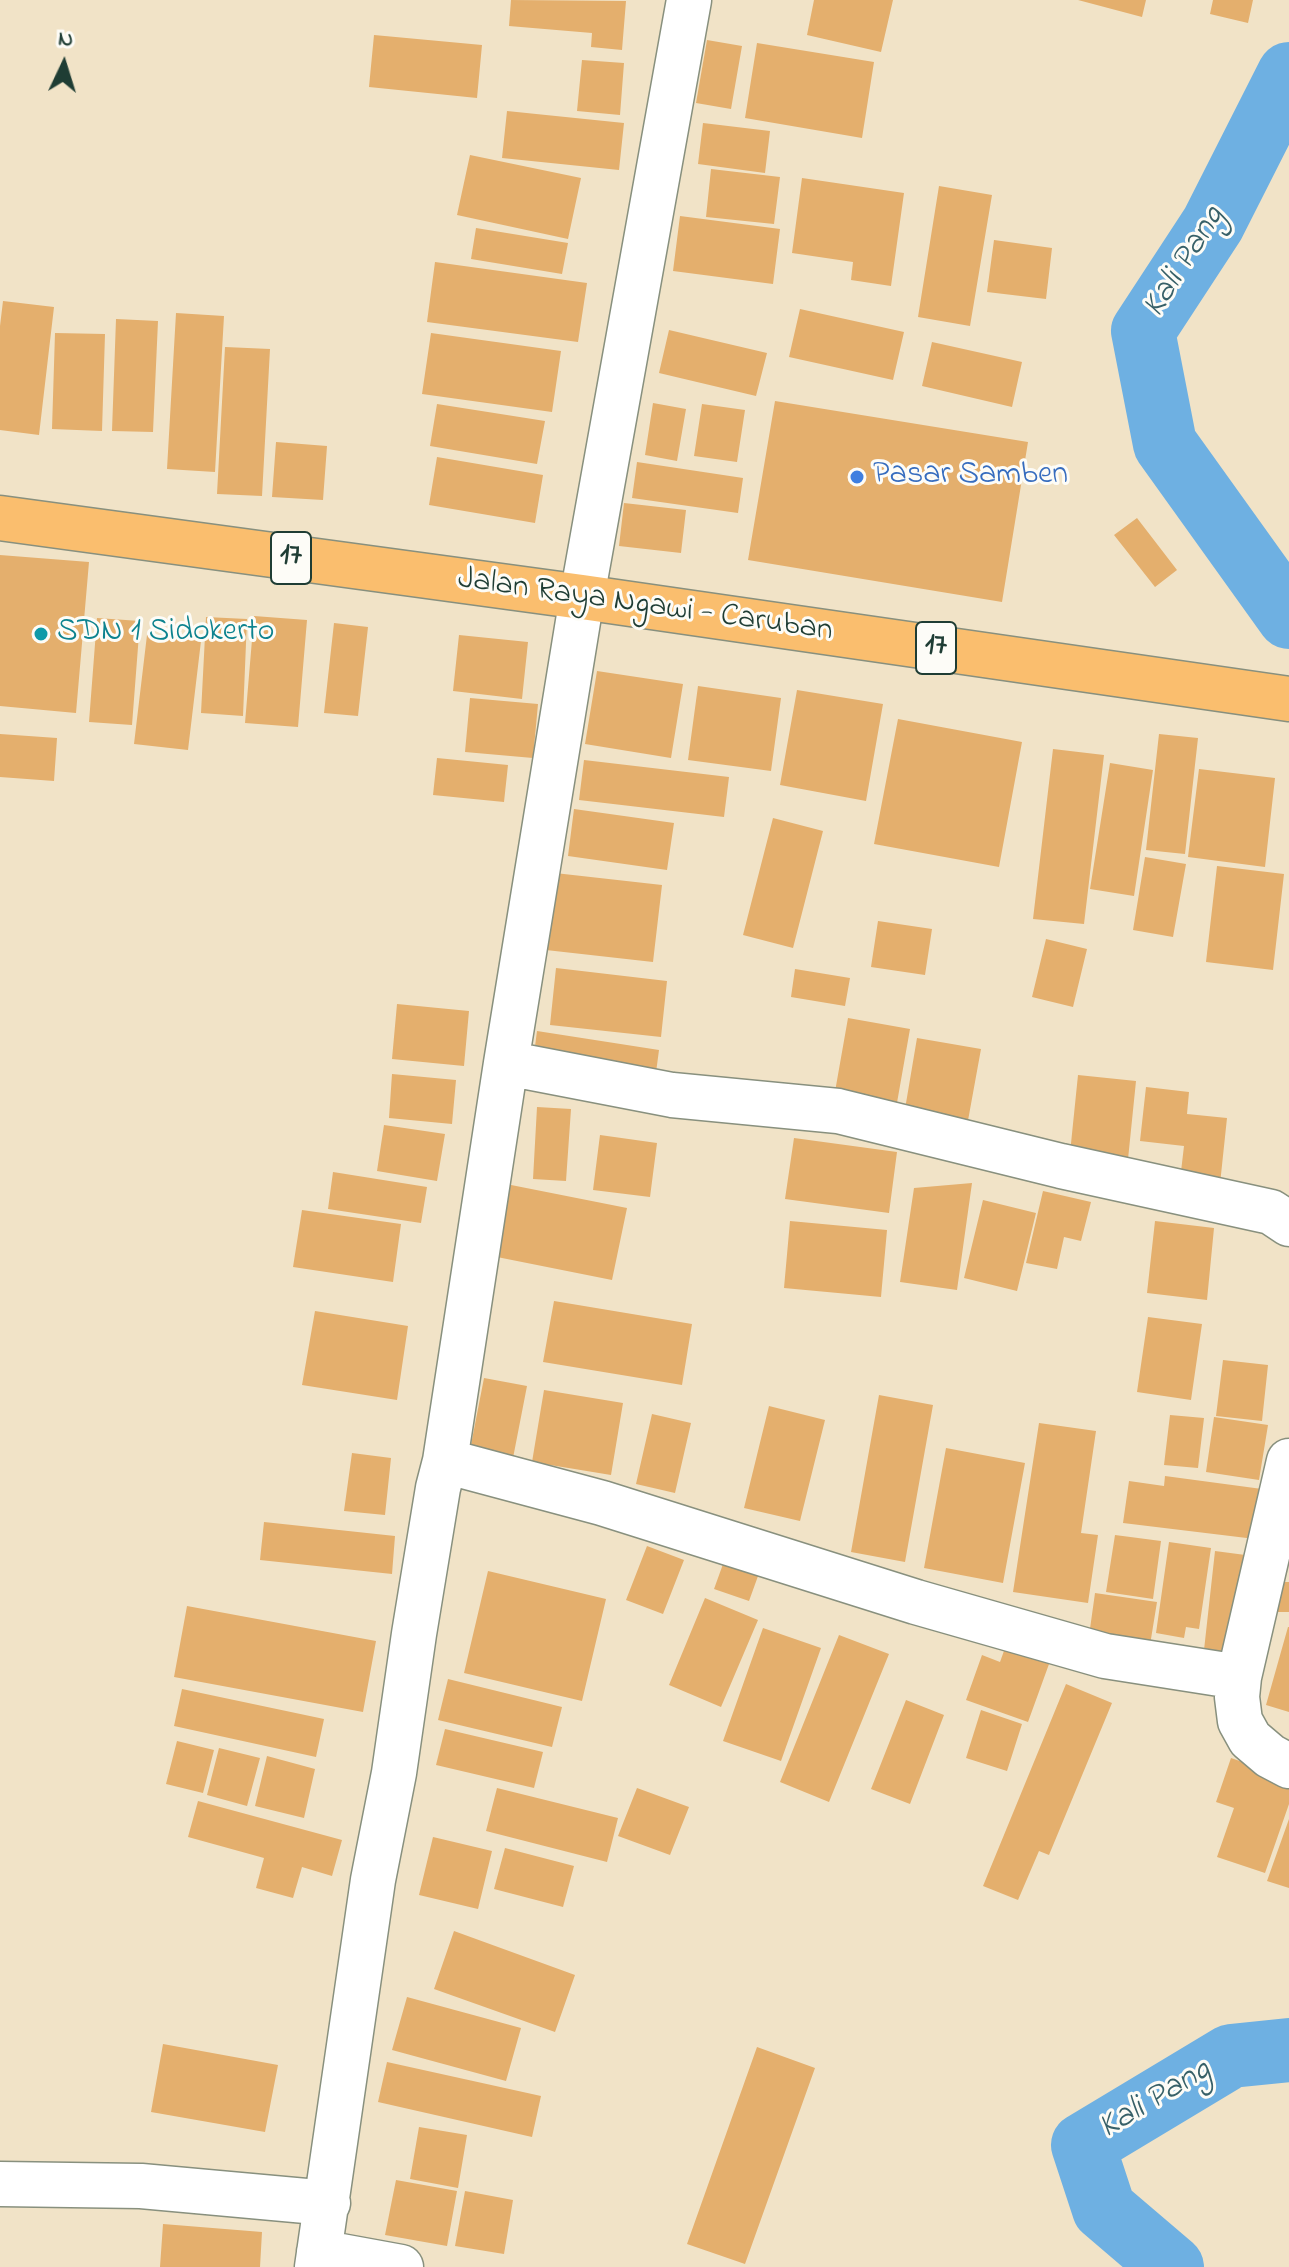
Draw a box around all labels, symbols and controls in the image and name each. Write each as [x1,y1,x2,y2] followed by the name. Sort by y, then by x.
[24,24,104,104] north arrow
[57,24,74,57] text: N
[1136,200,1236,326] water label: Kali Pang
[873,458,1068,496] place label: Pasar Samben
[848,468,866,486] marker: Pasar Samben
[271,532,311,584] road number: 17
[455,562,835,652] street label: Jalan Raya Ngawi - Caruban
[57,615,274,653] place label: SDN 1 Sidokerto
[916,622,956,674] road number: 17
[32,625,50,643] marker: SDN 1 Sidokerto
[1093,2052,1219,2150] water label: Kali Pang

